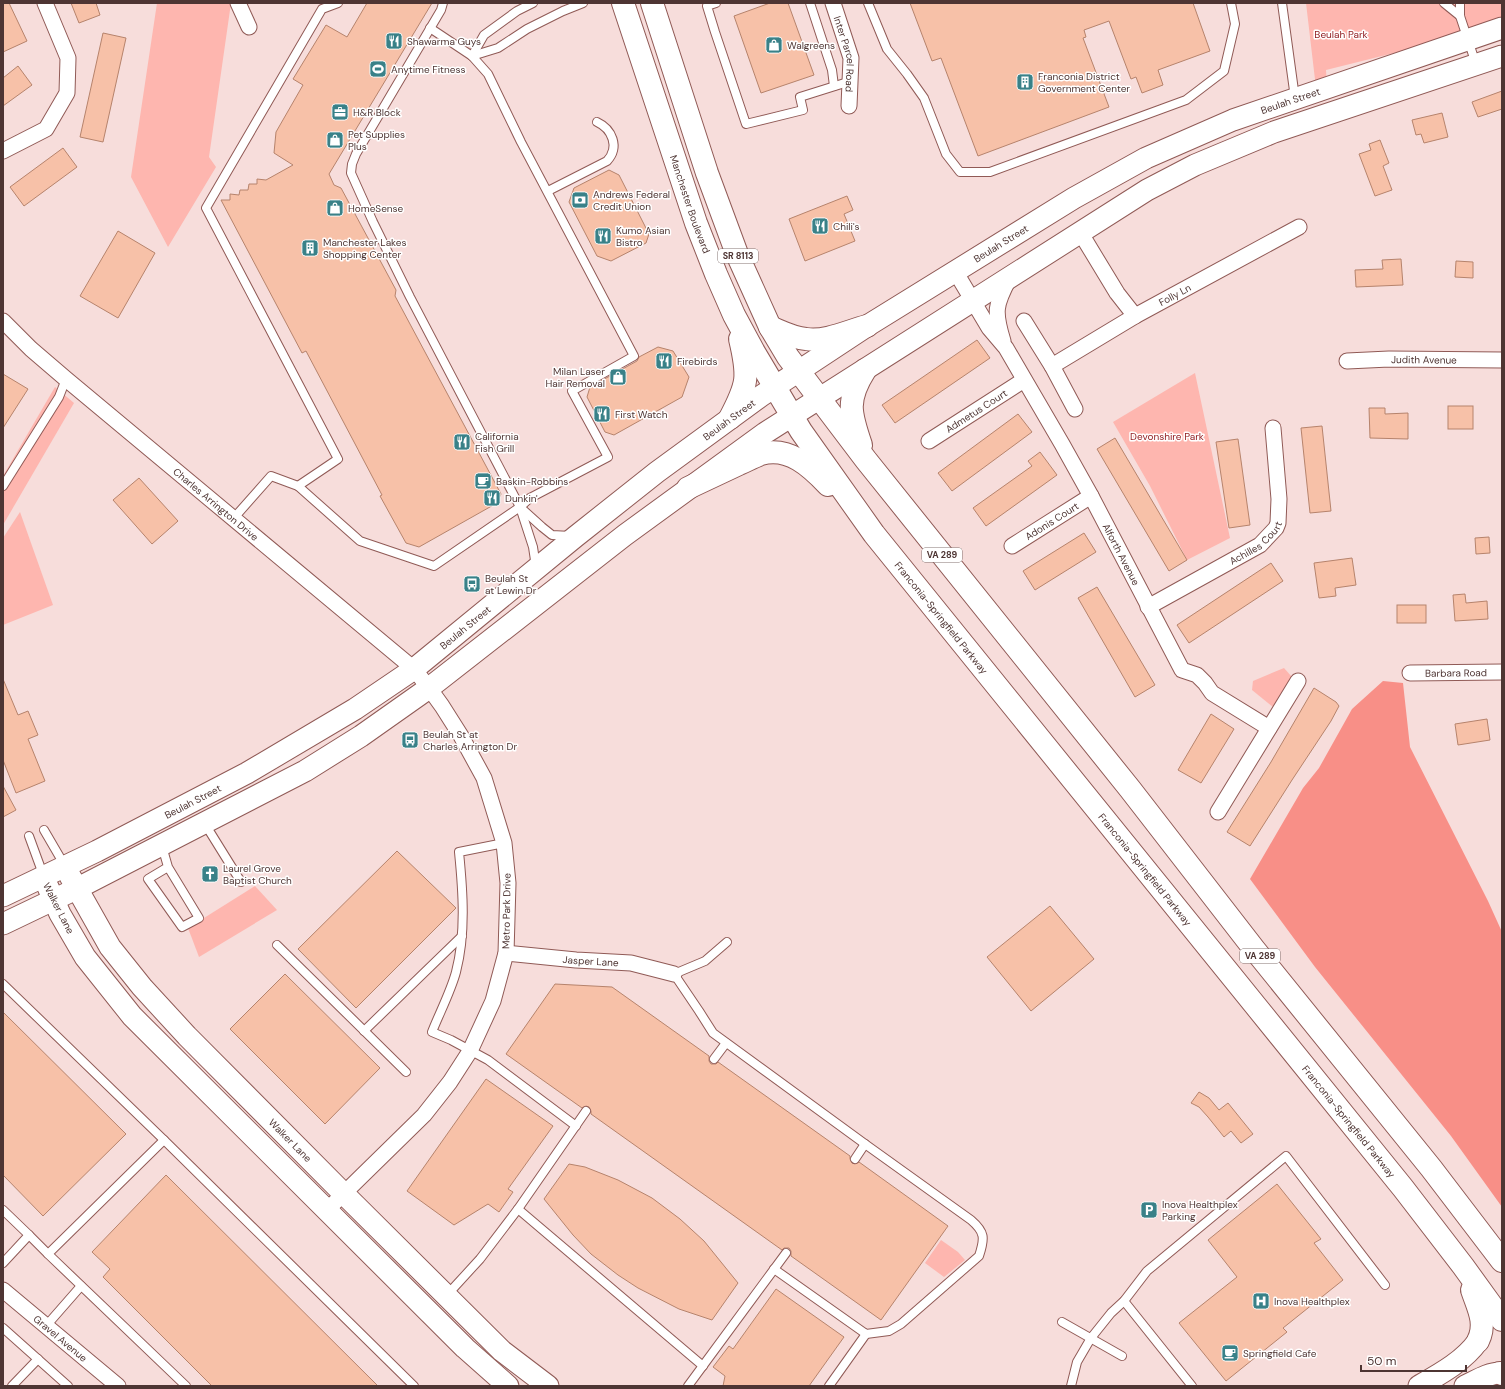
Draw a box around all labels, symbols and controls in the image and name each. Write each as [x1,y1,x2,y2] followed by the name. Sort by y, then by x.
[831,14,857,92] street label: Inter Parcel Road
[1314,28,1368,41] park label: Beulah Park
[384,31,404,51] restaurant icon: Shawarma Guys
[407,35,481,48] place label: Shawarma Guys
[764,35,784,55] shop icon: Walgreens
[787,39,835,52] place label: Walgreens
[368,59,388,79] sports icon: Anytime Fitness
[391,63,466,76] place label: Anytime Fitness
[1038,70,1130,95] place label: Franconia District Government Center
[1015,72,1035,92] building icon: Franconia District Government Center
[1259,85,1322,117] street label: Beulah Street
[330,102,350,122] office icon: H&R Block
[353,106,401,119] place label: H&R Block
[348,128,405,153] place label: Pet Supplies Plus
[325,130,345,150] shop icon: Pet Supplies Plus
[667,153,713,255] street label: Manchester Boulevard
[593,188,670,213] place label: Andrews Federal Credit Union
[570,190,590,210] bank icon: Andrews Federal Credit Union
[325,198,345,218] shop icon: HomeSense
[348,202,404,215] place label: HomeSense
[810,216,830,236] restaurant icon: Chili's
[833,220,860,233] place label: Chili's
[971,222,1031,266] street label: Beulah Street
[616,224,670,249] place label: Kumo Asian Bistro
[593,226,613,246] restaurant icon: Kumo Asian Bistro
[323,236,406,261] place label: Manchester Lakes Shopping Center
[300,238,320,258] building icon: Manchester Lakes Shopping Center
[718,249,758,263] road number: SR 8113
[1156,281,1193,309] street label: Folly Ln
[654,351,674,371] restaurant icon: Firebirds
[1391,353,1457,367] street label: Judith Avenue
[677,355,717,368] place label: Firebirds
[545,365,605,390] place label: Milan Laser Hair Removal
[608,367,628,387] shop icon: Milan Laser Hair Removal
[943,386,1010,436] street label: Admetus Court
[700,396,758,443] street label: Beulah Street
[592,404,612,424] restaurant icon: First Watch
[615,408,668,421] place label: First Watch
[475,430,519,455] place label: California Fish Grill
[1130,430,1204,443] park label: Devonshire Park
[452,432,472,452] restaurant icon: California Fish Grill
[170,465,261,544] street label: Charles Arrington Drive
[473,471,493,491] cafe icon: Baskin-Robbins
[496,475,568,488] place label: Baskin-Robbins
[482,488,502,508] restaurant icon: Dunkin'
[505,492,538,505] place label: Dunkin'
[1023,499,1081,543] street label: Adonis Court
[1227,519,1285,568] street label: Achilles Court
[1099,521,1143,588] street label: Alforth Avenue
[922,548,962,562] road number: VA 289
[892,559,991,677] street label: Franconia-Springfield Parkway
[485,572,537,597] place label: Beulah St at Lewin Dr
[462,574,482,594] bus stop icon: Beulah St at Lewin Dr
[437,603,493,652] street label: Beulah Street
[1425,666,1487,680] street label: Barbara Road
[423,728,517,753] place label: Beulah St at Charles Arrington Dr
[400,730,420,750] bus stop icon: Beulah St at Charles Arrington Dr
[162,782,223,822] street label: Beulah Street
[1096,811,1195,929] street label: Franconia-Springfield Parkway
[223,862,292,887] place label: Laurel Grove Baptist Church
[200,864,220,884] church icon: Laurel Grove Baptist Church
[499,873,514,949] street label: Metro Park Drive
[40,880,77,936] street label: Walker Lane
[1240,949,1280,963] road number: VA 289
[562,953,619,969] street label: Jasper Lane
[1299,1063,1398,1181] street label: Franconia-Springfield Parkway
[266,1116,315,1165] street label: Walker Lane
[1162,1198,1238,1223] place label: Inova Healthplex Parking
[1139,1200,1159,1220] parking icon: Inova Healthplex Parking
[1251,1291,1271,1311] hospital icon: Inova Healthplex
[1274,1295,1350,1308] place label: Inova Healthplex
[31,1312,90,1365] street label: Gravel Avenue
[1220,1343,1240,1363] cafe icon: Springfield Cafe
[1243,1347,1317,1360] place label: Springfield Cafe
[1361,1347,1466,1373] scale bar
[1367,1353,1396,1369] text: 50 m

